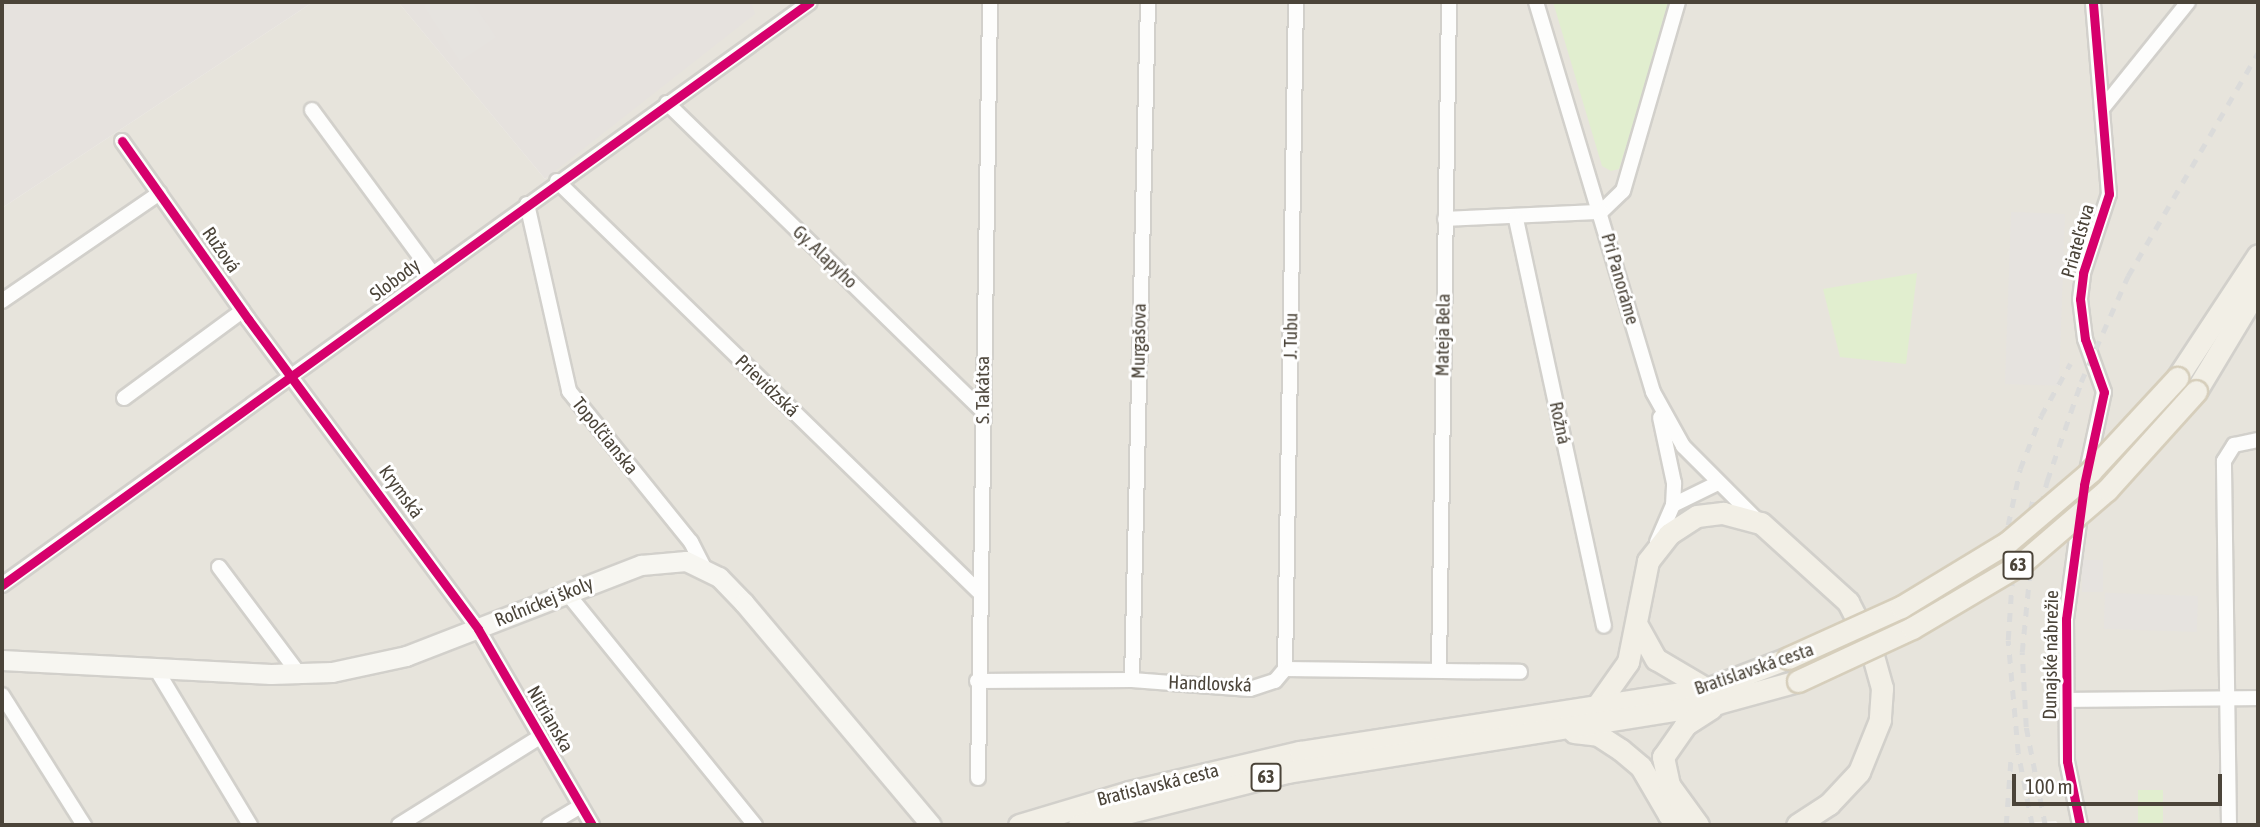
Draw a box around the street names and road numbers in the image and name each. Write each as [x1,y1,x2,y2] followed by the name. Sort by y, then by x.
[2057,201,2099,281] street label: Priateľstva
[788,221,862,293] street label: Gy. Alapyho
[197,223,245,277] street label: Ružová
[1596,231,1644,327] street label: Pri Panoráme
[366,254,424,306] street label: Slobody
[1431,293,1455,377] street label: Mateja Bela
[1127,303,1151,379] street label: Murgašova
[1279,313,1303,359] street label: J. Tubu
[730,350,804,422] street label: Prievidzská
[972,356,994,424] street label: S. Takátsa
[567,393,643,479] street label: Topoľčianska
[1544,400,1576,446] street label: Rožná
[374,461,428,523] street label: Krymská
[2002,550,2034,580] road number: 63
[492,572,596,632] street label: Roľníckej školy
[2038,590,2064,720] street label: Dunajské nábrežie
[1691,638,1817,700] street label: Bratislavská cesta
[1168,671,1252,697] street label: Handlovská
[522,682,578,756] street label: Nitrianska
[1095,759,1221,811] street label: Bratislavská cesta
[1250,762,1282,792] road number: 63

